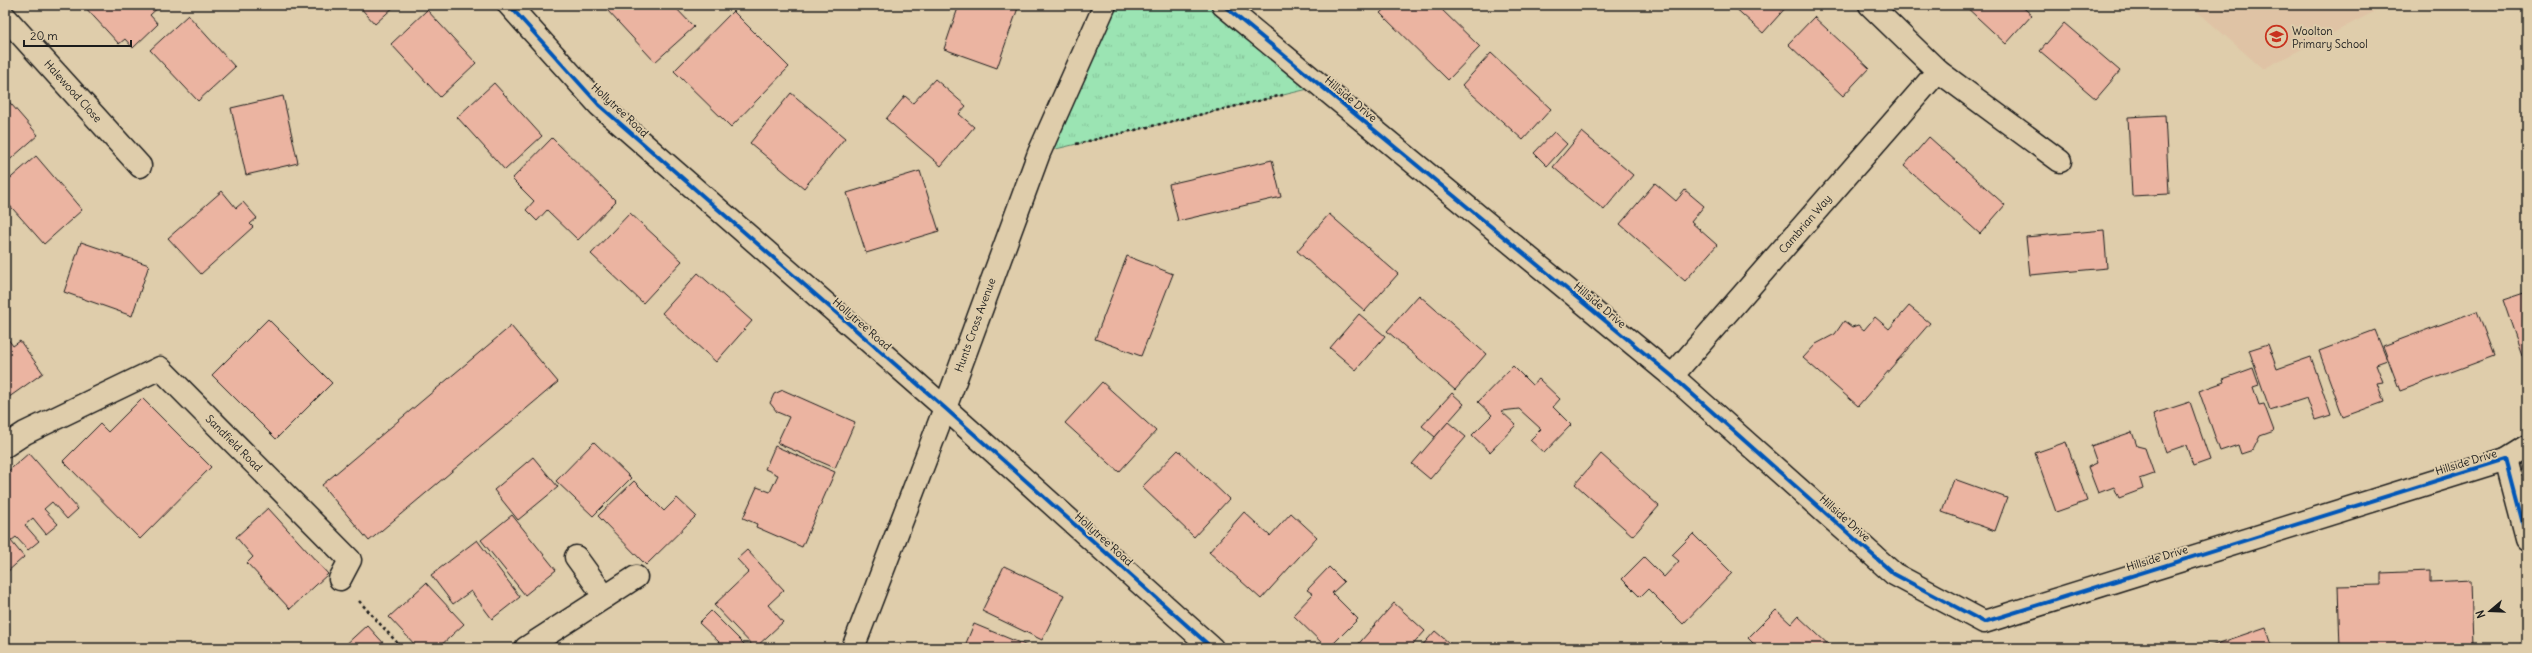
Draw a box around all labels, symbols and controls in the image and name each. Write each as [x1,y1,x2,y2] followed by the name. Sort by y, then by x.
[24,22,131,48] scale bar
[2263,24,2289,50] school or university icon: Woolton Primary School
[2292,24,2368,51] place label: Woolton Primary School
[30,28,58,43] text: 20 m
[41,57,105,125] street label: Halewood Close
[1322,73,1380,125] street label: Hillside Drive
[588,80,652,141] street label: Hollytree Road
[1776,192,1834,256] street label: Cambrian Way
[951,276,999,374] street label: Hunts Cross Avenue
[1571,279,1629,331] street label: Hillside Drive
[830,295,895,354] street label: Hollytree Road
[203,412,266,475] street label: Sandfield Road
[2433,446,2499,478] street label: Hillside Drive
[1817,491,1873,545] street label: Hillside Drive
[1072,509,1136,569] street label: Hollytree Road
[2124,542,2190,574] street label: Hillside Drive
[2470,591,2510,631] north arrow
[2473,608,2488,620] text: N

